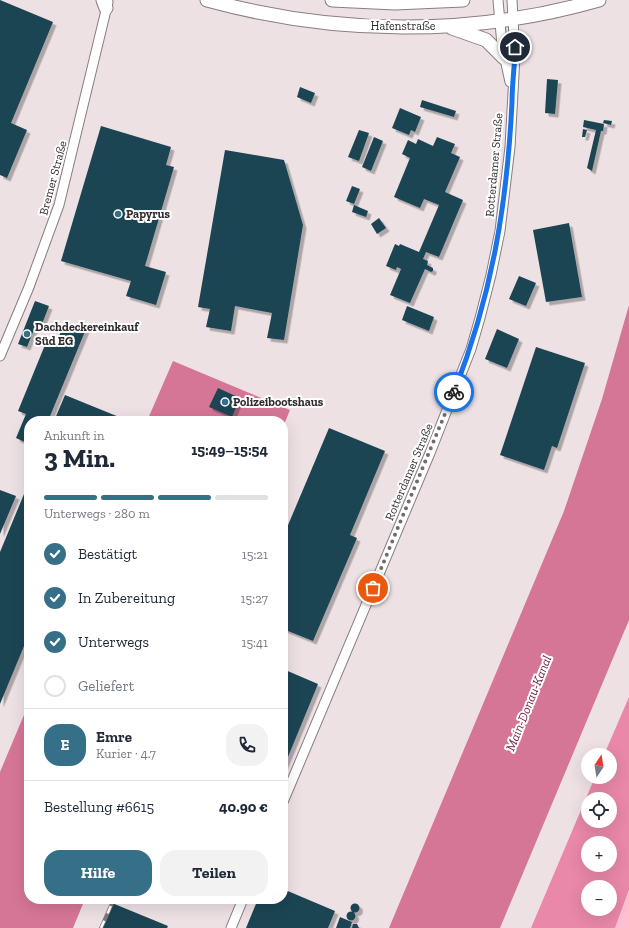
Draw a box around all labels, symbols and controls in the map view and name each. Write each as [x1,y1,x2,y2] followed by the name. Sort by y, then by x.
[370,19,436,33] street label: Hafenstraße
[498,30,532,64] pin
[504,36,526,58] icon: home
[482,112,506,217] street label: Rotterdamer Straße
[36,139,70,217] street label: Bremer Straße
[126,207,170,221] place label: Papyrus
[113,209,123,219] marker: Papyrus
[35,320,140,348] place label: Dachdeckereinkauf Süd EG
[22,329,32,339] marker: Dachdeckereinkauf Süd EG
[434,372,474,412] courier
[443,381,465,403] icon: bike
[233,395,324,409] place label: Polizeibootshaus
[220,397,230,407] marker: Polizeibootshaus
[382,421,436,523] street label: Rotterdamer Straße
[44,428,104,443] text: Ankunft in
[191,441,268,459] text: 15:49–15:54
[44,442,115,474] text: 3 Min.
[44,506,150,521] text: Unterwegs · 280 m
[44,543,66,565] icon: check
[78,545,137,563] text: Bestätigt
[242,547,268,562] text: 15:21
[356,571,390,605] pin
[362,577,384,599] icon: bag
[44,587,66,609] icon: check
[78,589,175,607] text: In Zubereitung
[241,591,268,606] text: 15:27
[44,631,66,653] icon: check
[78,633,149,651] text: Unterwegs
[241,635,268,650] text: 15:41
[502,653,554,753] water label: Main-Donau-Kanal
[78,677,134,695] text: Geliefert
[226,724,268,766] button: phone
[96,728,132,746] text: Emre
[61,736,69,754] text: E
[96,746,156,761] text: Kurier · 4.7
[581,748,617,784] north arrow
[581,748,617,916] map controls
[581,792,617,828] button: locate
[44,798,154,816] text: Bestellung #6615
[219,798,268,816] text: 40.90 €
[581,836,617,872] button: +
[44,850,152,896] button: Hilfe
[160,850,268,896] button: Teilen
[581,880,617,916] button: −

